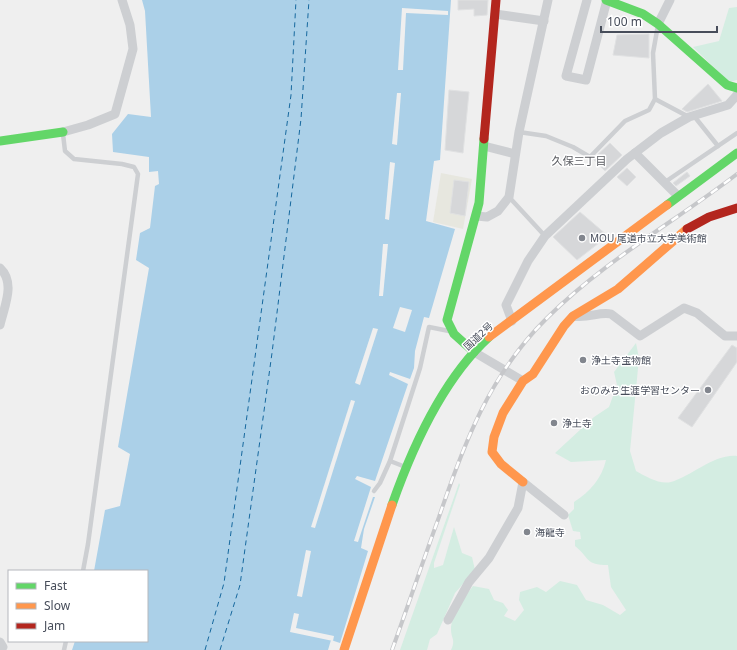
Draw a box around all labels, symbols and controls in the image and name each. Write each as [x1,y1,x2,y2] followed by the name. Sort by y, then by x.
[601,8,717,34] scale bar
[607,13,642,30] text: 100 m
[552,153,607,168] district label: 久保三丁目
[590,231,707,245] place label: MOU 尾道市立大学美術館
[577,233,587,243] marker: MOU 尾道市立大学美術館
[460,319,496,353] street label: 国道2号
[591,353,651,367] place label: 浄土寺宝物館
[578,355,588,365] marker: 浄土寺宝物館
[580,383,700,397] place label: おのみち生涯学習センター
[703,385,713,395] marker: おのみち生涯学習センター
[562,416,592,430] place label: 浄土寺
[549,418,559,428] marker: 浄土寺
[535,525,565,539] place label: 海龍寺
[522,527,532,537] marker: 海龍寺
[8,570,148,642] legend
[44,577,68,594] text: Fast
[44,597,71,614] text: Slow
[43,617,65,634] text: Jam

